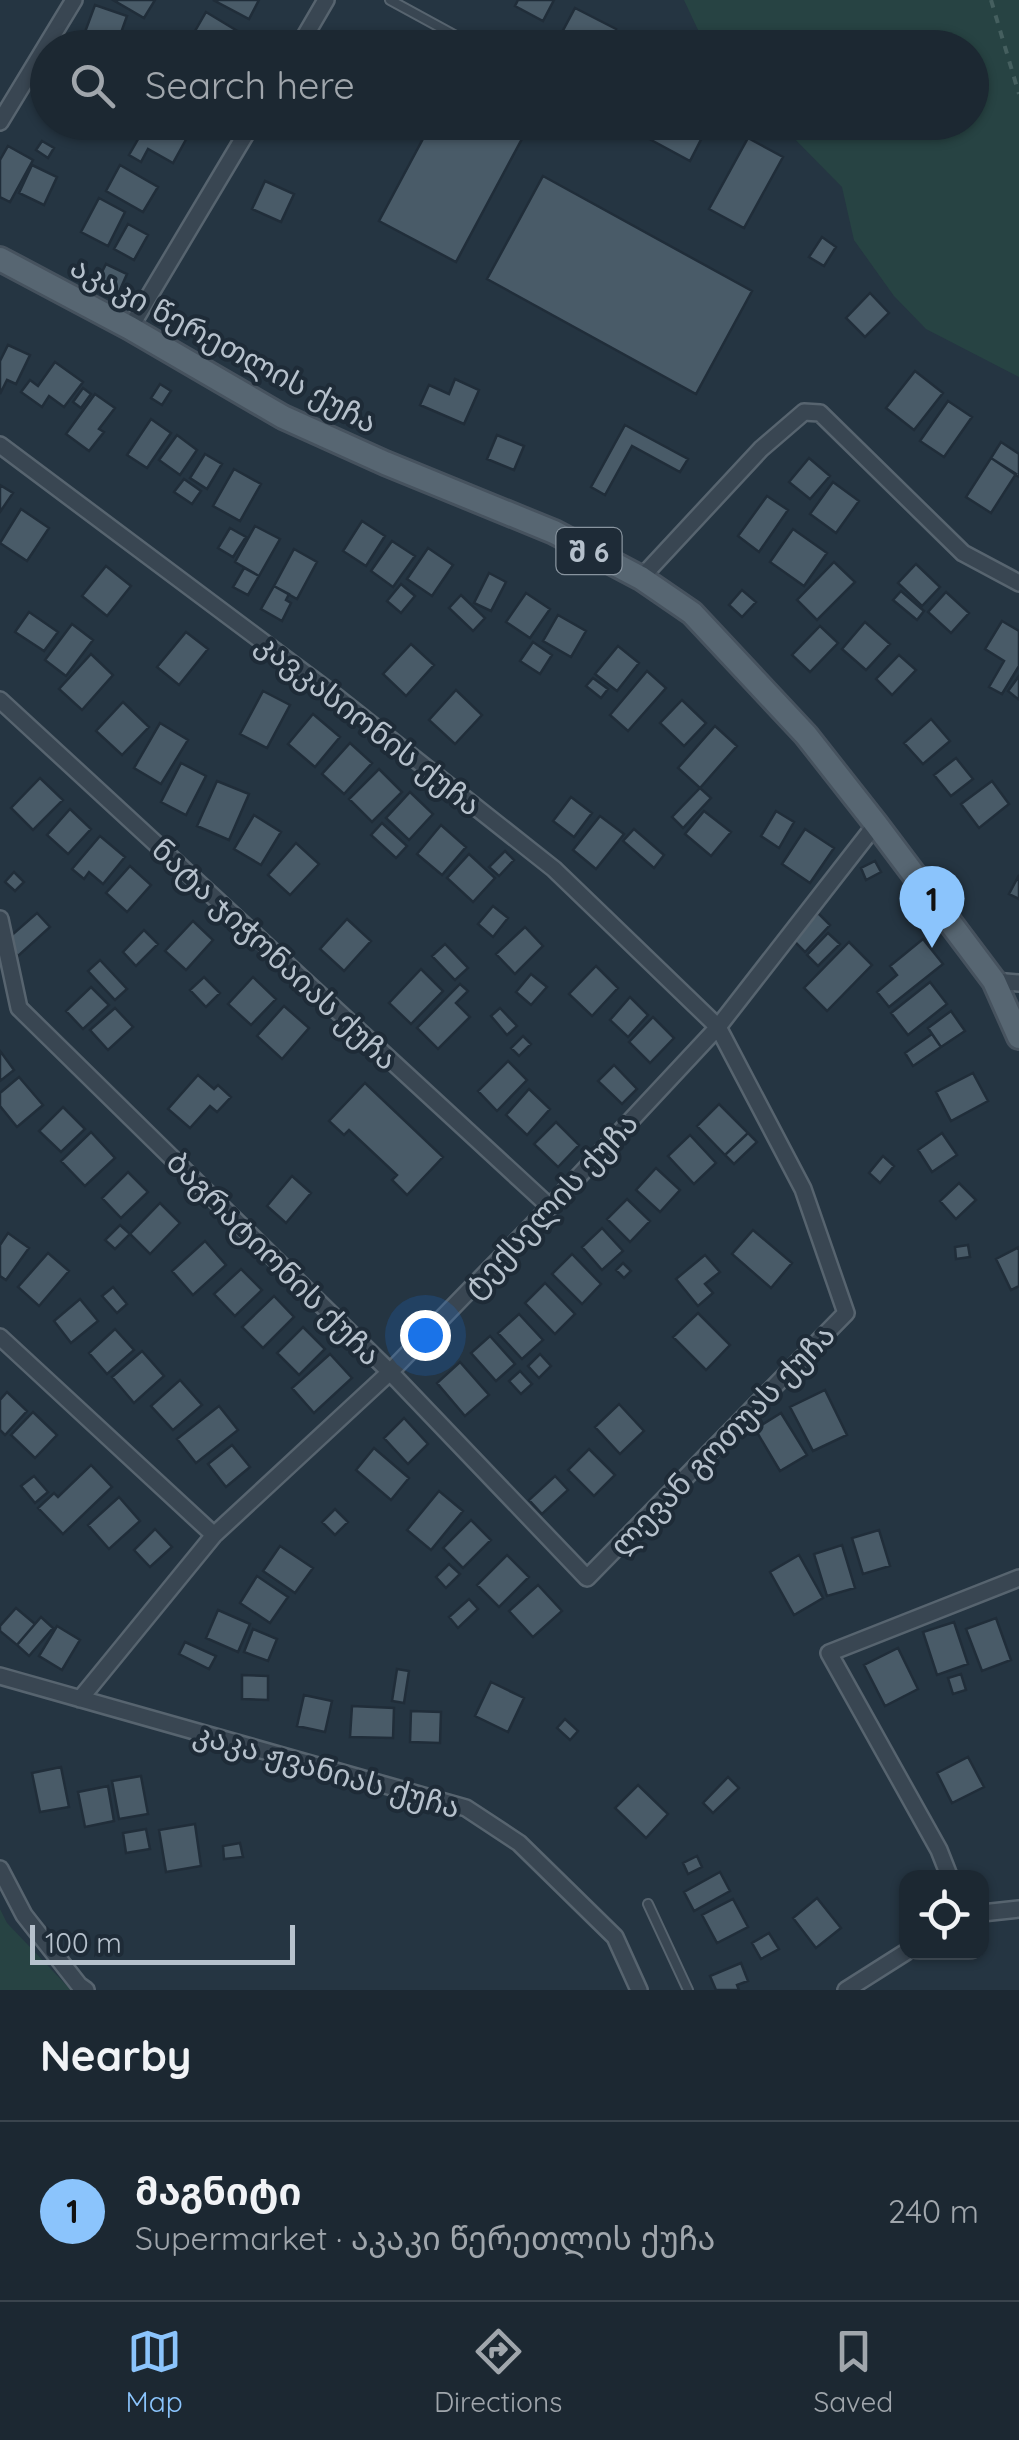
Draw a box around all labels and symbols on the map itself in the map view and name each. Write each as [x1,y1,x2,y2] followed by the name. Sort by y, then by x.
[64,247,384,441] street label: აკაკი წერეთლის ქუჩა
[556,528,622,574] road number: შ 6
[249,624,489,824] street label: კავკასიონის ქუჩა
[144,830,406,1078] street label: ნატა ჯიჭონაიას ქუჩა
[900,866,964,948] pin: 1
[454,1104,646,1306] street label: ტექსელის ქუჩა
[159,1143,389,1373] street label: ბაგრატიონის ქუჩა
[400,1310,451,1361] your location
[601,1316,843,1564] street label: ლევან გოთუას ქუჩა
[189,1714,465,1826] street label: კაკა ჟვანიას ქუჩა
[30,1920,295,1964] scale bar

